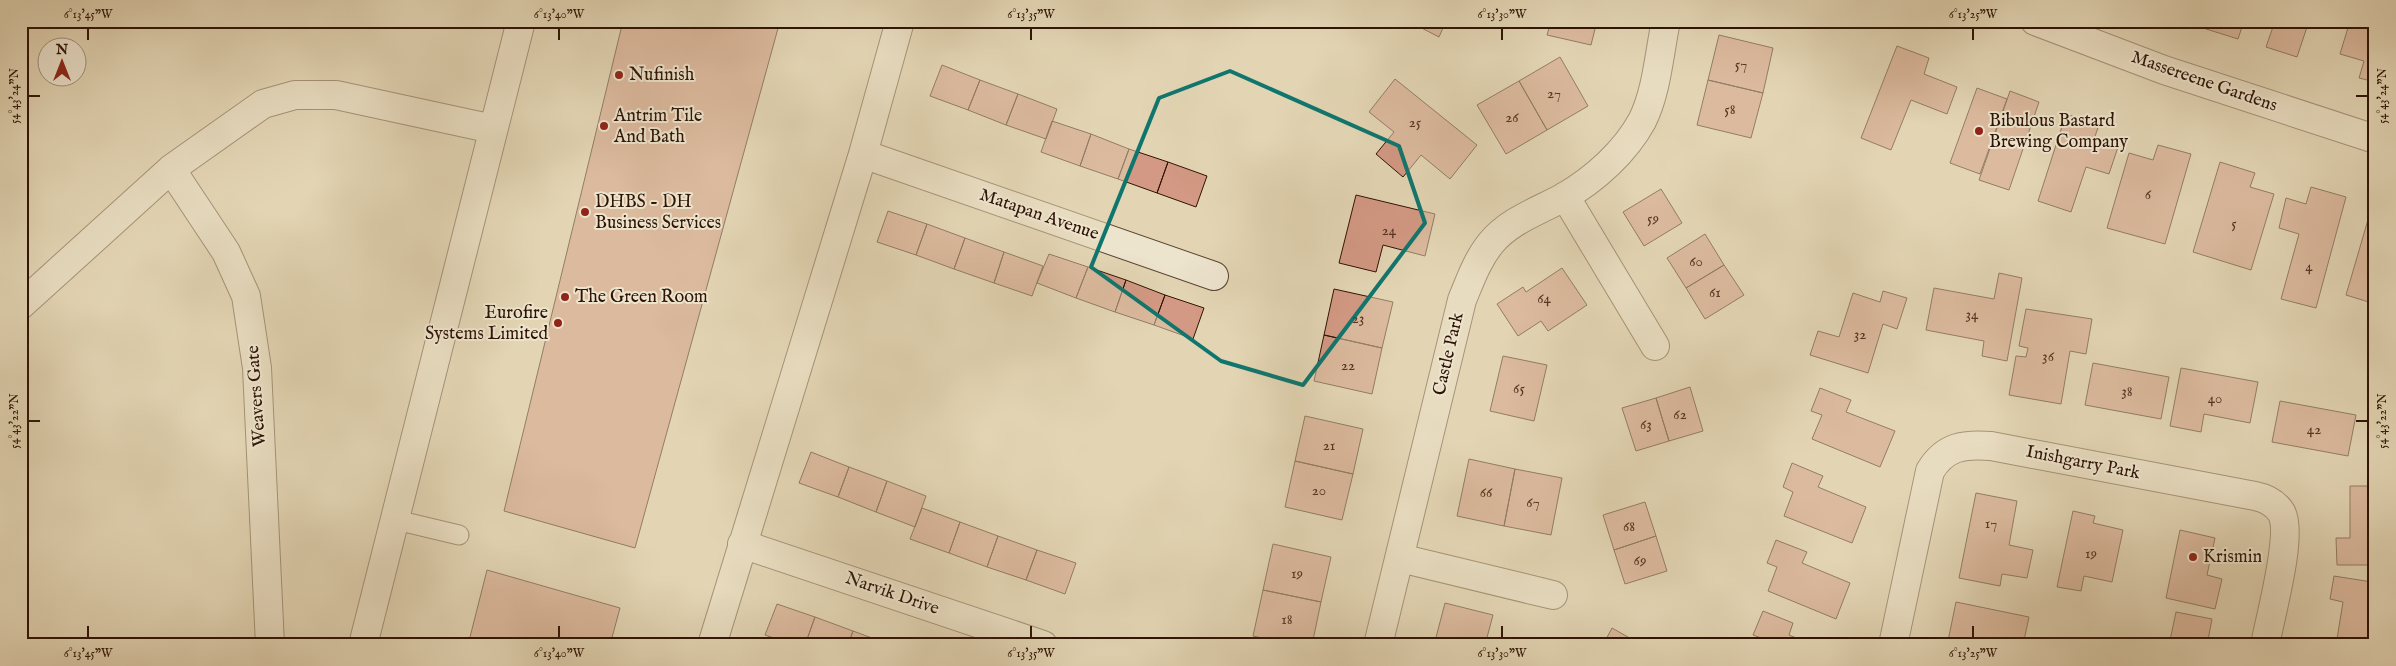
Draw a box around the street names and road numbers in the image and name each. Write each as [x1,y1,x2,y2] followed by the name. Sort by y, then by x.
[2128,46,2280,118] street label: Massereene Gardens
[976,184,1102,246] street label: Matapan Avenue
[1428,310,1470,398] street label: Castle Park
[242,344,272,448] street label: Weavers Gate
[2024,441,2142,485] street label: Inishgarry Park
[842,567,942,621] street label: Narvik Drive

